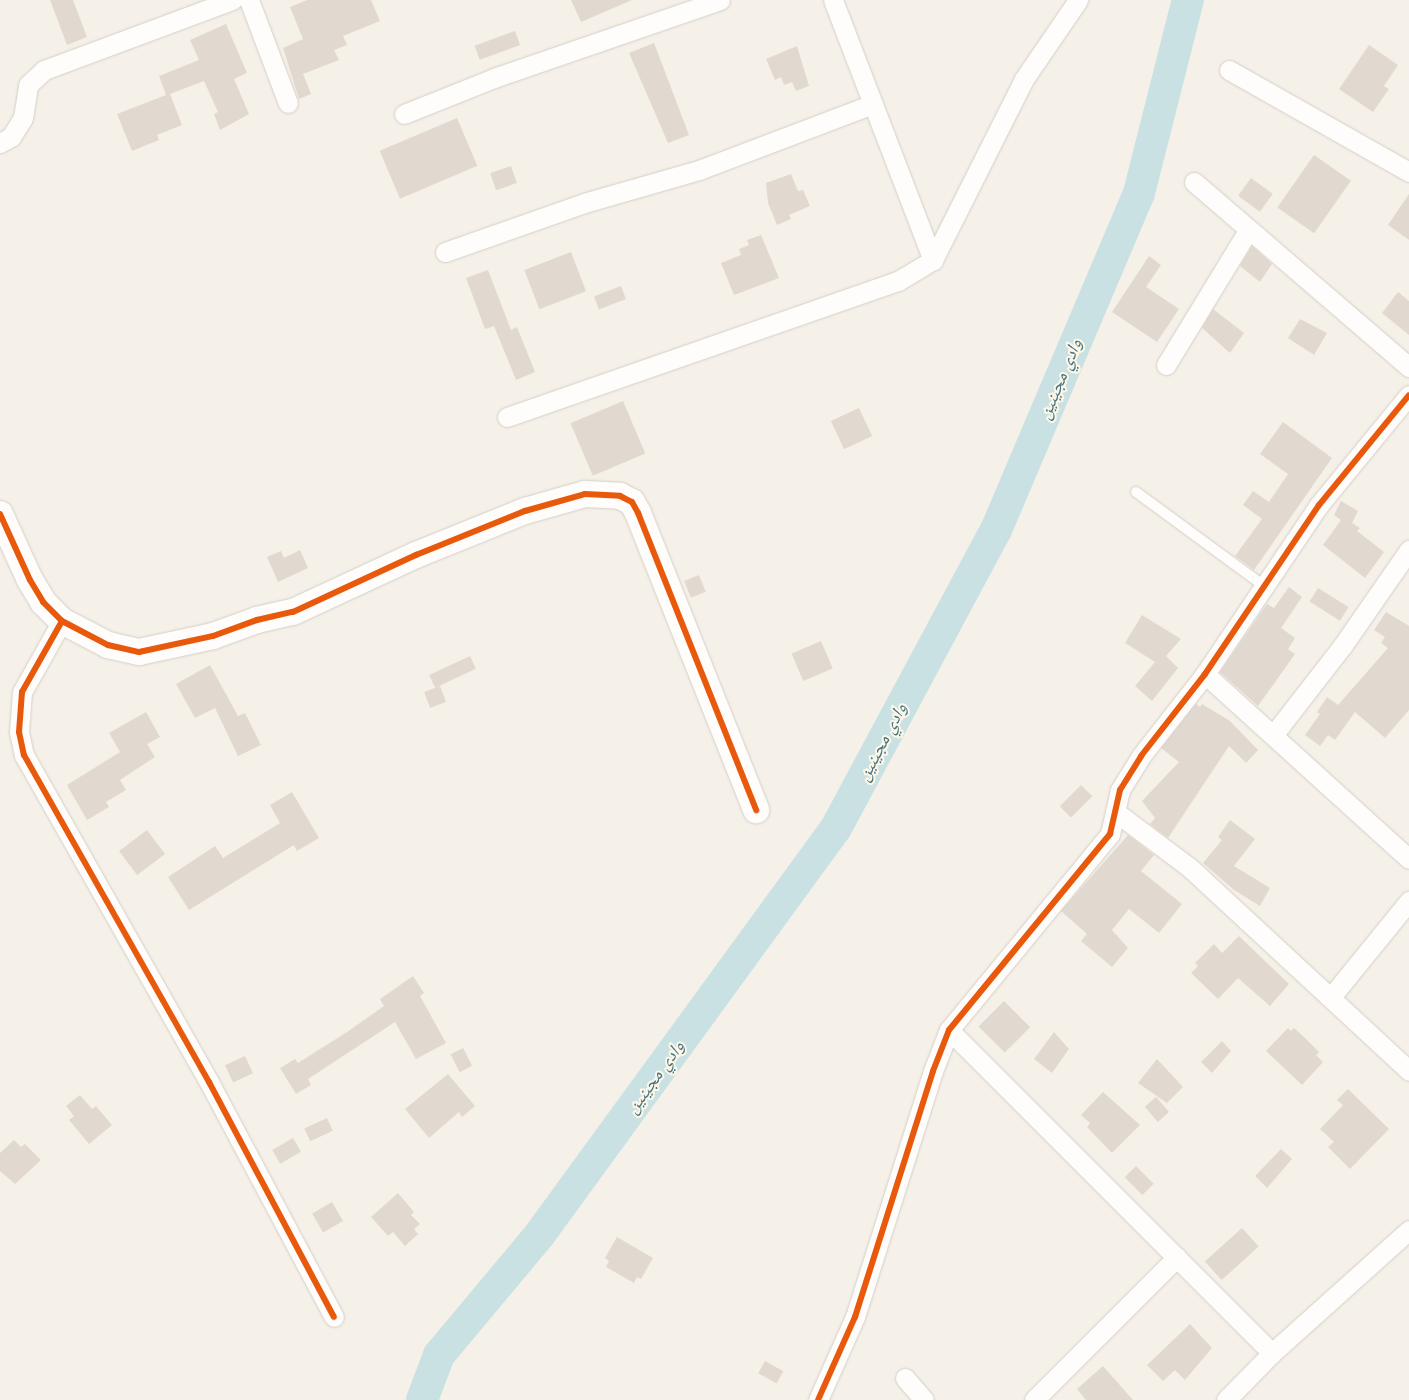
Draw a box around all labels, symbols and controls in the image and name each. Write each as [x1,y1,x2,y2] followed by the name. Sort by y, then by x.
[1033,336,1087,422] water label: وادي مجينين
[852,699,912,785] water label: وادي مجينين
[621,1036,689,1118] water label: وادي مجينين

